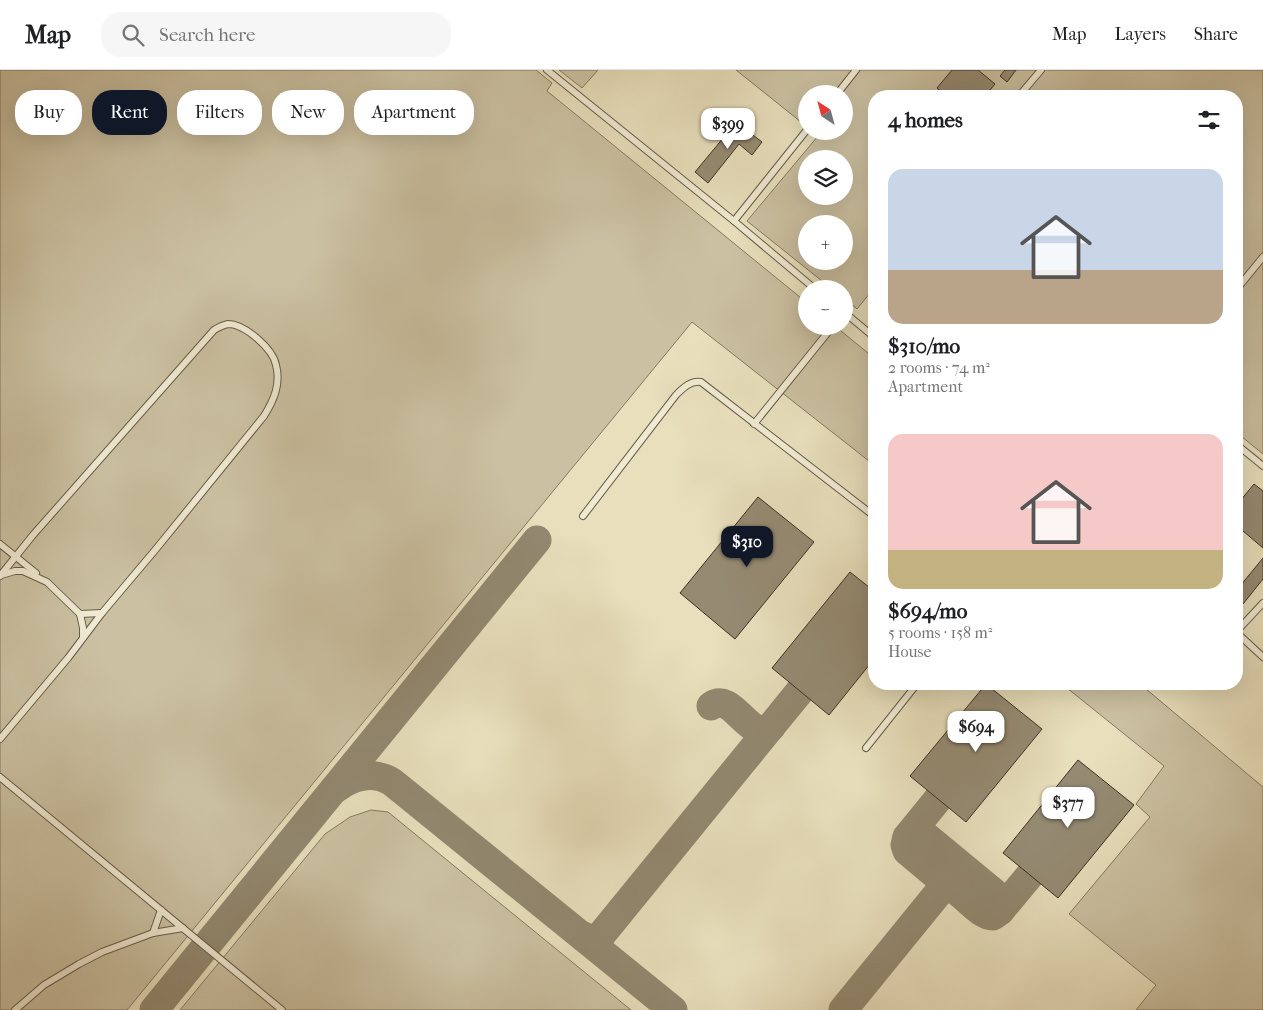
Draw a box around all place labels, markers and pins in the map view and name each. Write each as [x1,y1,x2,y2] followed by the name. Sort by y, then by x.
[698,108,758,150] pin: $399
[717,526,777,568] pin: $310
[946,710,1006,753] pin: $694
[1038,786,1098,829] pin: $377

